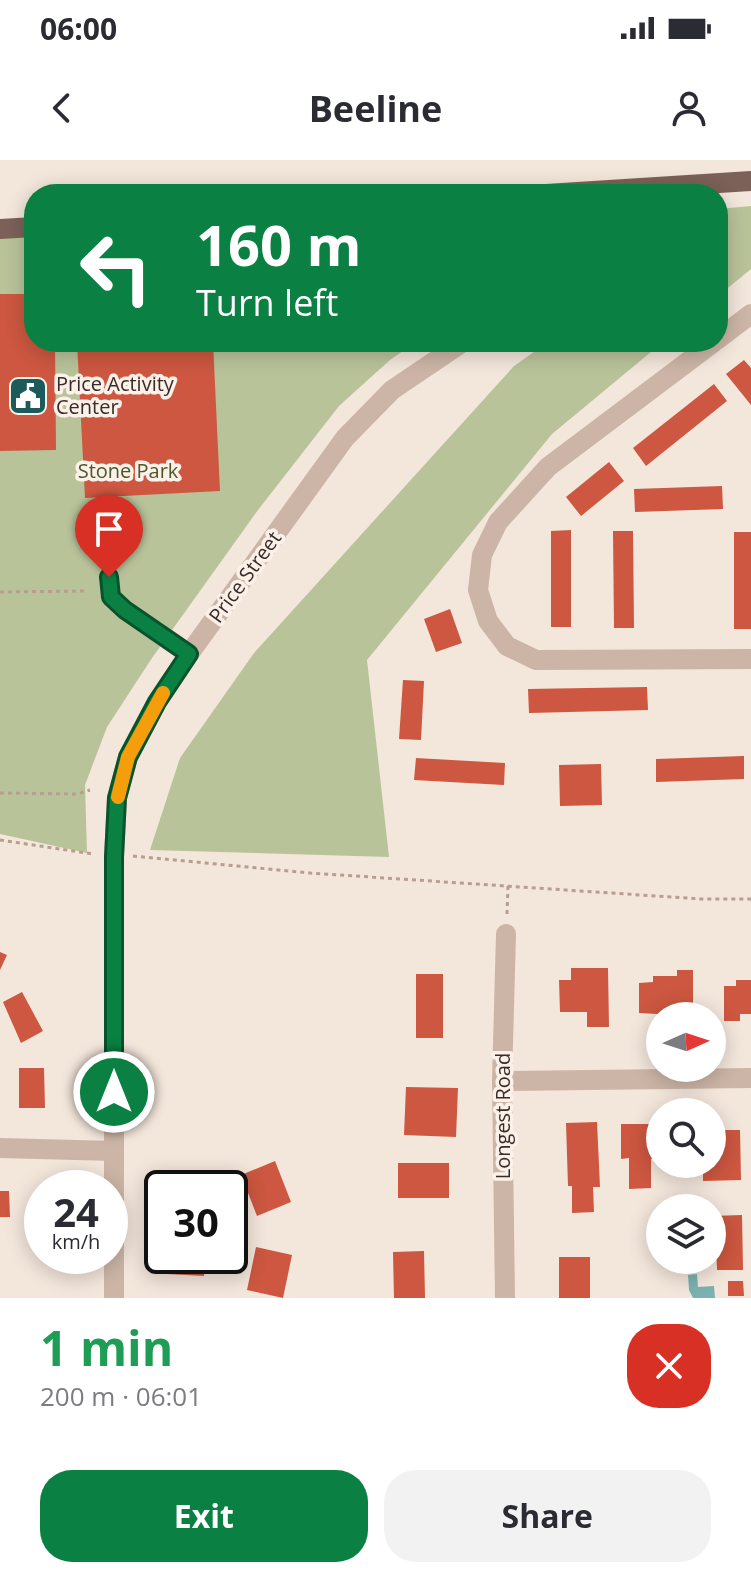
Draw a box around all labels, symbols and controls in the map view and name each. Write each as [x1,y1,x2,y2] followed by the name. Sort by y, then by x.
[40,8,117,49] text: 06:00
[309,84,442,133] text: Beeline
[40,86,84,130] icon: back
[667,86,711,130] icon: person
[196,206,362,282] text: 160 m
[64,216,168,320] icon: left
[196,278,338,327] text: Turn left
[56,370,175,420] place label: Price Activity Center
[7,375,49,417] public building icon: Price Activity Center
[78,457,179,484] park label: Stone Park
[75,495,143,577] pin
[87,507,131,551] icon: arrive
[202,525,287,628] street label: Price Street
[646,1002,726,1082] north arrow
[646,1002,726,1274] map controls
[72,1050,156,1134] position arrow
[489,1053,516,1179] street label: Longest Road
[646,1098,726,1178] button: search
[144,1170,248,1274] speed limit sign: 30
[53,1184,99,1239] text: 24
[646,1194,726,1274] button: layers
[52,1228,100,1255] text: km/h
[40,1315,173,1380] text: 1 min
[627,1324,711,1408] button: close
[40,1378,202,1414] text: 200 m · 06:01
[40,1470,368,1562] button: Exit
[384,1470,711,1562] button: Share

